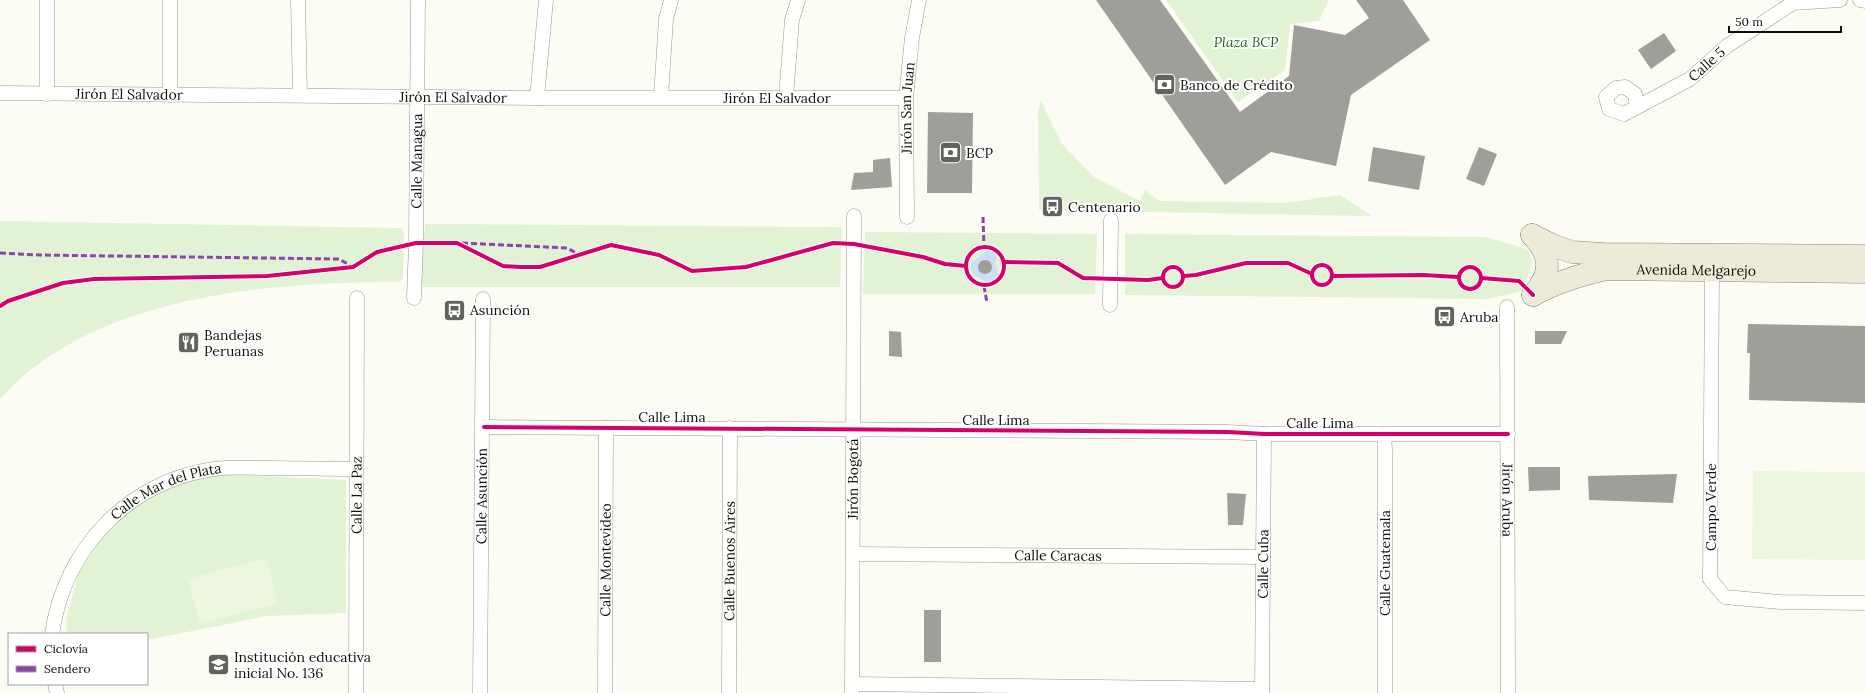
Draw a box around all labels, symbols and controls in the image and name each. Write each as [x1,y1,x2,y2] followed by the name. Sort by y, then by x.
[1729,8,1841,34] scale bar
[1735,14,1763,29] text: 50 m
[1214,33,1279,51] park label: Plaza BCP
[1684,43,1729,85] street label: Calle 5
[897,61,919,155] street label: Jirón San Juan
[1152,72,1178,98] bank icon: Banco de Crédito
[1180,76,1293,94] place label: Banco de Crédito
[74,85,183,104] street label: Jirón El Salvador
[398,88,507,107] street label: Jirón El Salvador
[722,89,831,107] street label: Jirón El Salvador
[407,113,426,209] street label: Calle Managua
[937,140,963,166] bank icon: BCP
[966,144,993,162] place label: BCP
[1040,194,1066,220] bus stop icon: Centenario
[1068,198,1141,216] place label: Centenario
[1635,260,1756,280] street label: Avenida Melgarejo
[442,297,468,323] bus stop icon: Asunción
[469,301,531,319] place label: Asunción
[1432,304,1458,330] bus stop icon: Aruba
[1459,308,1499,326] place label: Aruba
[204,326,264,360] place label: Bandejas Peruanas
[176,330,202,356] restaurant icon: Bandejas Peruanas
[638,408,706,426] street label: Calle Lima
[962,411,1030,429] street label: Calle Lima
[1286,414,1354,432] street label: Calle Lima
[844,438,862,521] street label: Jirón Bogotá
[472,447,491,544] street label: Calle Asunción
[347,456,366,534] street label: Calle La Paz
[107,459,222,524] street label: Calle Mar del Plata
[1498,462,1517,537] street label: Jirón Aruba
[1702,463,1720,551] street label: Campo Verde
[720,501,739,621] street label: Calle Buenos Aires
[596,503,615,617] street label: Calle Montevideo
[1376,510,1394,616] street label: Calle Guatemala
[1254,529,1272,599] street label: Calle Cuba
[1014,546,1102,565] street label: Calle Caracas
[8,633,148,685] legend
[44,641,88,656] text: Ciclovía
[234,648,371,682] place label: Institución educativa inicial No. 136
[206,652,232,678] school or university icon: Institución educativa inicial No. 136
[44,661,90,676] text: Sendero

